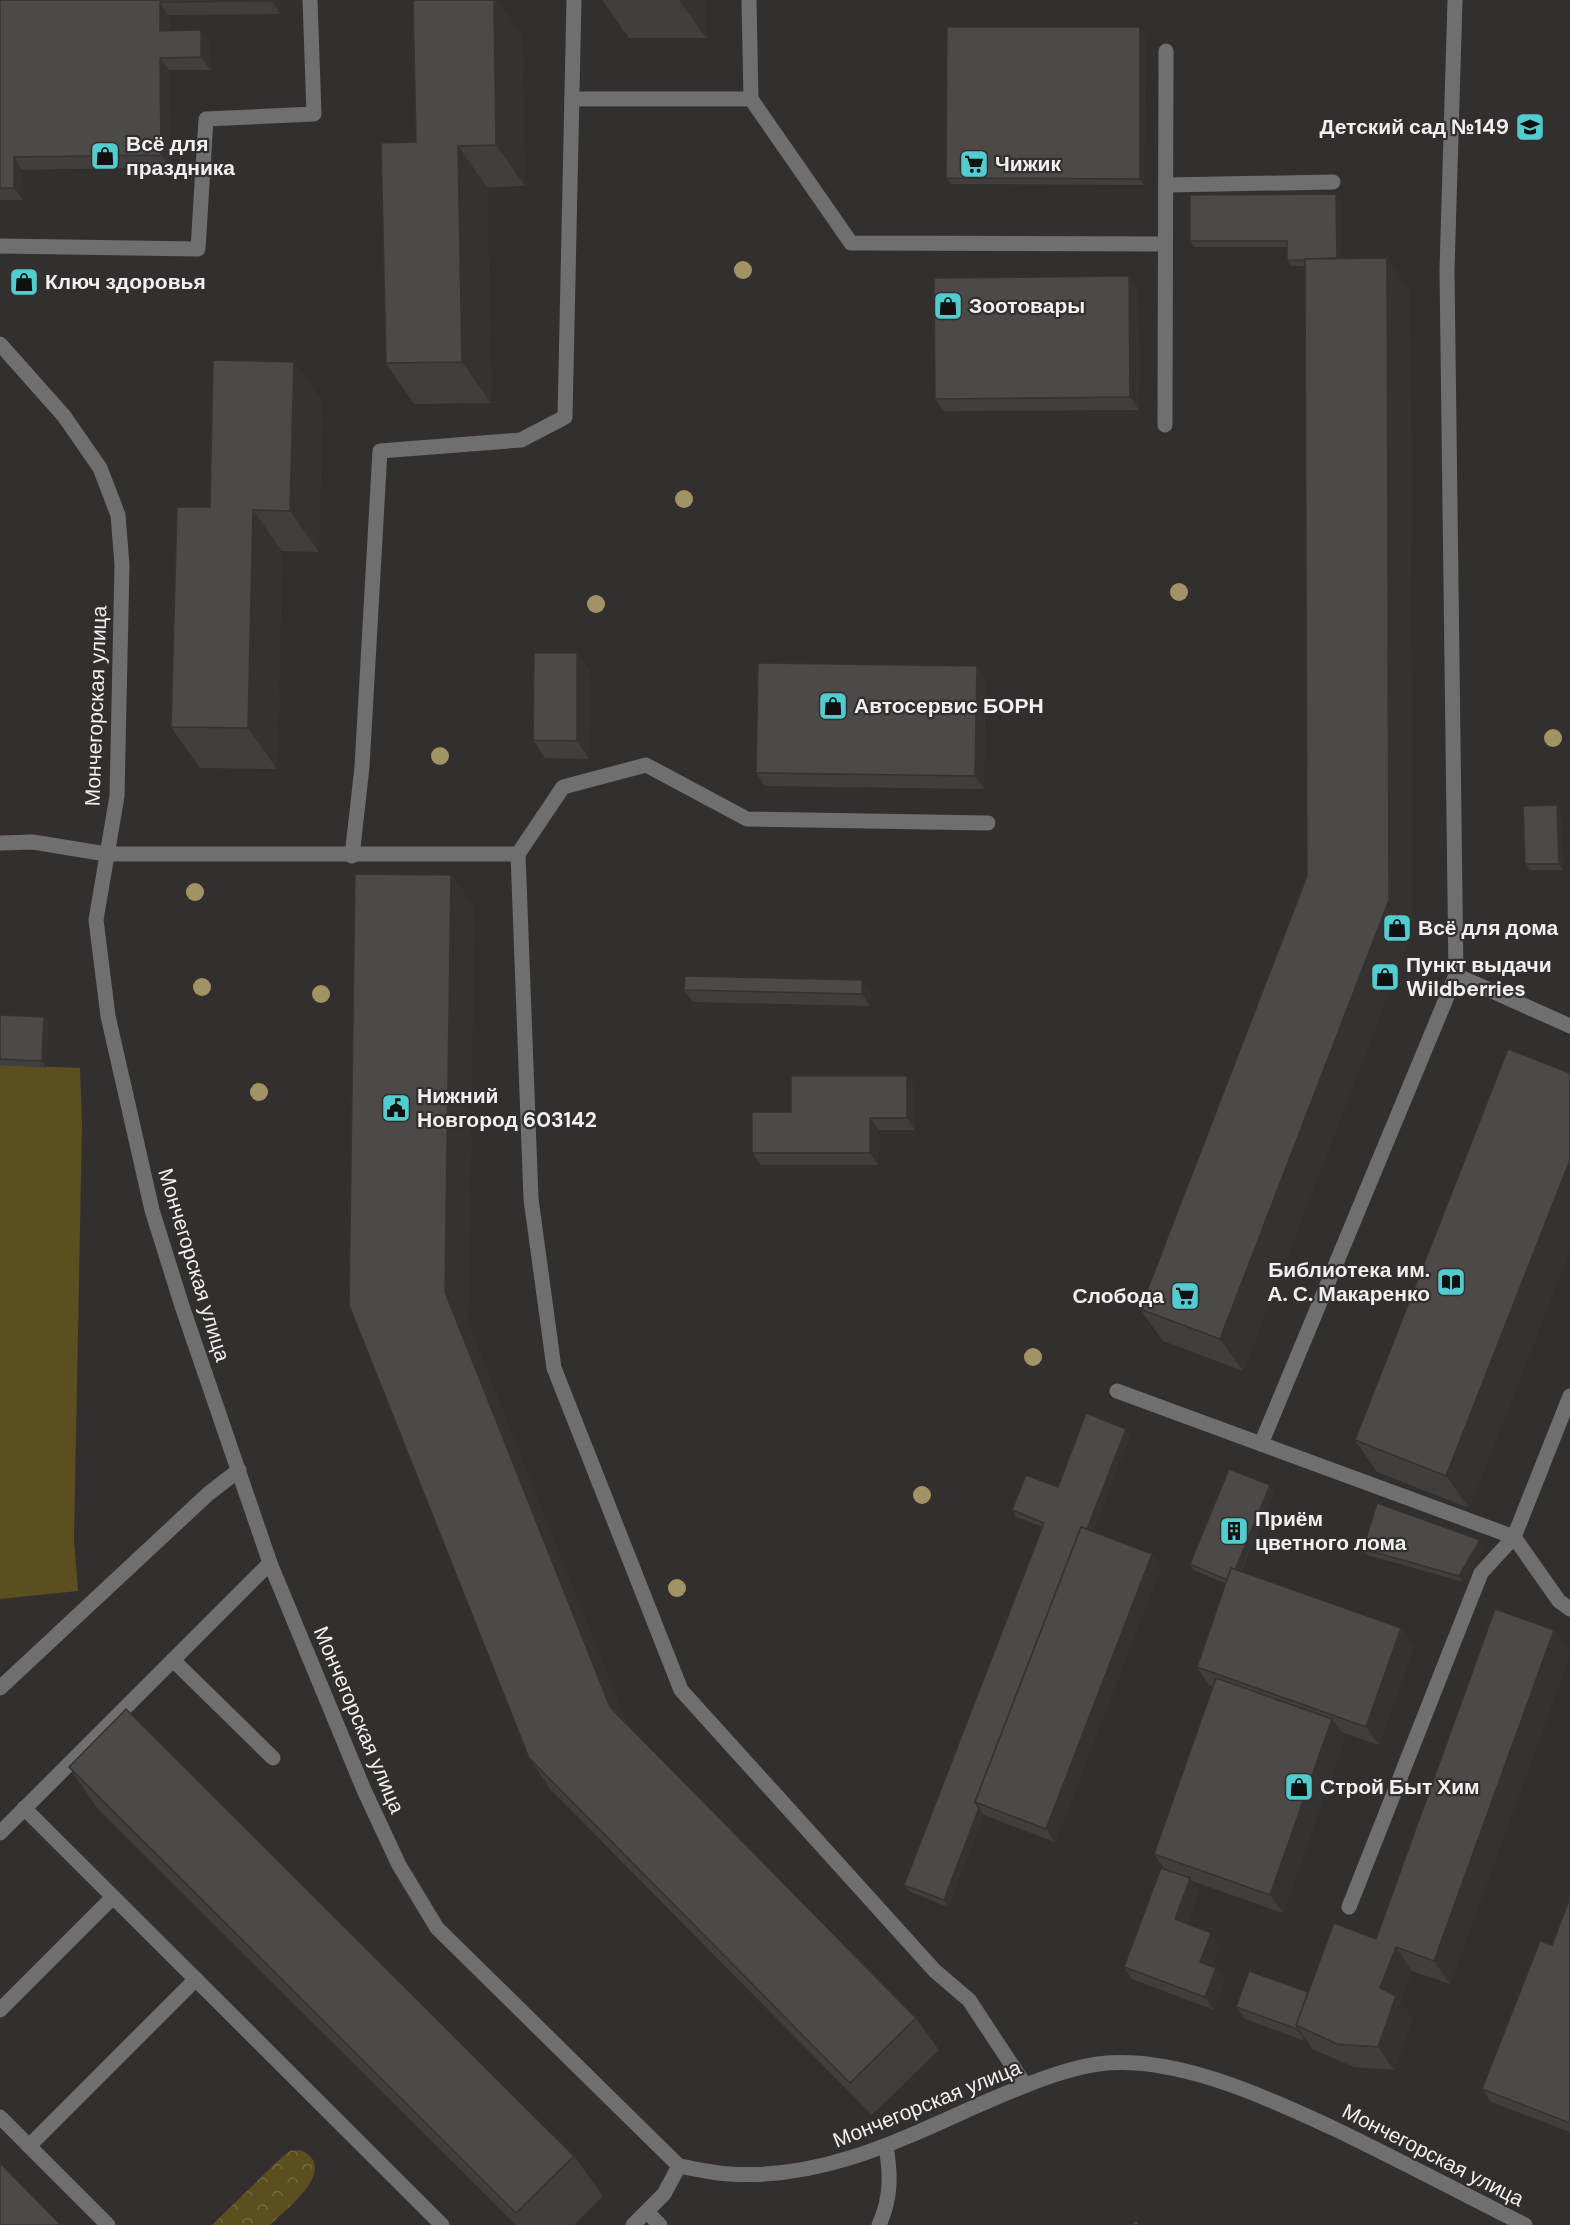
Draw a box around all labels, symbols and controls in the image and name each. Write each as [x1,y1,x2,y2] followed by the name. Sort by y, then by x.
[1514,111,1546,143] school or university icon: Детский сад №149
[1320,113,1509,141] place label: Детский сад №149
[126,130,235,182] place label: Всё для праздника
[89,140,121,172] shop icon: Всё для праздника
[958,148,990,180] supermarket icon: Чижик
[995,150,1061,178] place label: Чижик
[8,266,40,298] shop icon: Ключ здоровья
[45,268,206,296] place label: Ключ здоровья
[932,290,964,322] shop icon: Зоотовары
[969,292,1085,320] place label: Зоотовары
[79,605,114,807] street label: Мончегорская улица
[817,690,849,722] shop icon: Автосервис БОРН
[854,692,1044,720] place label: Автосервис БОРН
[1381,912,1413,944] shop icon: Всё для дома
[1418,914,1558,942] place label: Всё для дома
[1406,951,1552,1003] place label: Пункт выдачи Wildberries
[1369,961,1401,993] shop icon: Пункт выдачи Wildberries
[417,1082,597,1134] place label: Нижний Новгород 603142
[380,1092,412,1124] public building icon: Нижний Новгород 603142
[151,1165,237,1365] street label: Мончегорская улица
[1267,1256,1430,1308] place label: Библиотека им. А. С. Макаренко
[1435,1266,1467,1298] library icon: Библиотека им. А. С. Макаренко
[1169,1280,1201,1312] supermarket icon: Слобода
[1072,1282,1164,1310] place label: Слобода
[1255,1505,1407,1557] place label: Приём цветного лома
[1218,1515,1250,1547] building icon: Приём цветного лома
[307,1622,411,1818] street label: Мончегорская улица
[1283,1771,1315,1803] shop icon: Строй Быт Хим
[1320,1773,1480,1801] place label: Строй Быт Хим
[829,2053,1026,2155] street label: Мончегорская улица
[1337,2097,1529,2213] street label: Мончегорская улица

